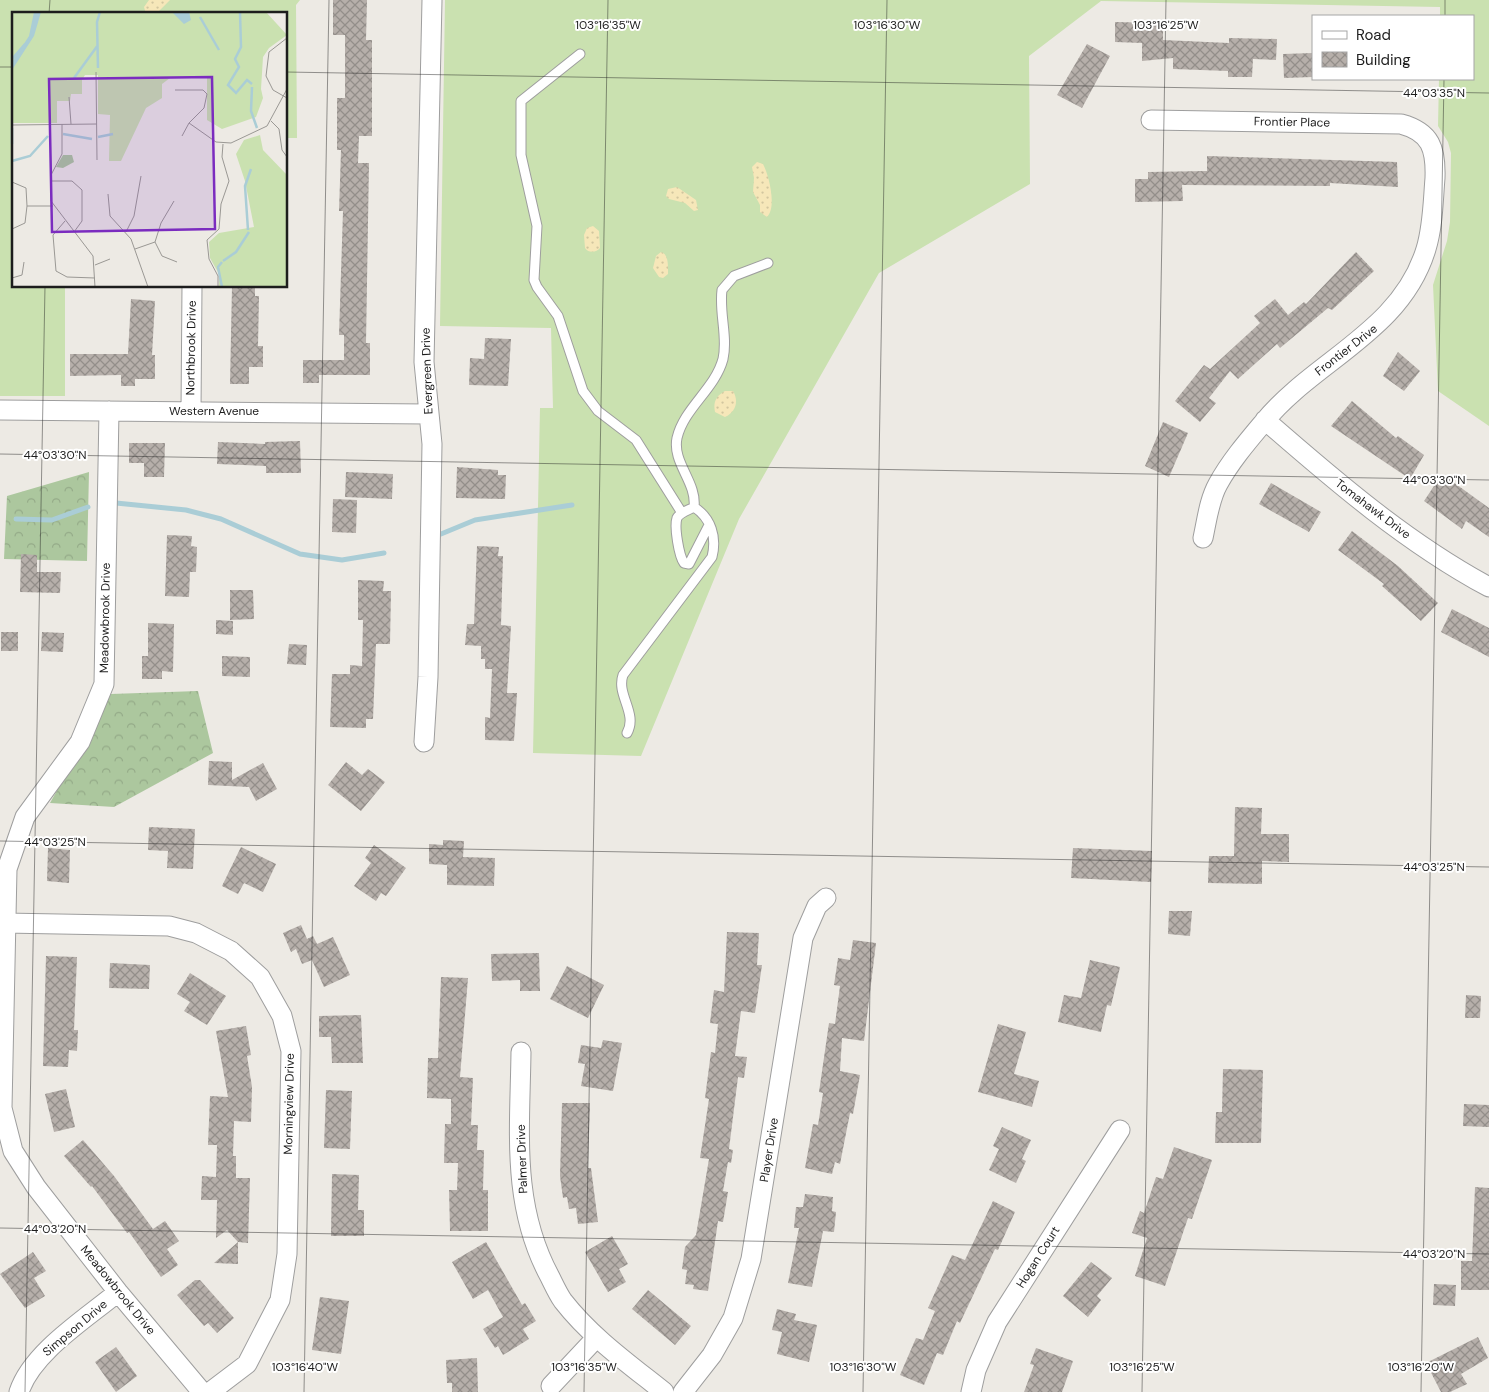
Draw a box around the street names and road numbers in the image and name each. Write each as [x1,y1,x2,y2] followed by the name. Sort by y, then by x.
[1254,113,1331,131] street label: Frontier Place
[182,300,200,396] street label: Northbrook Drive
[1311,320,1381,379] street label: Frontier Drive
[417,327,437,415] street label: Evergreen Drive
[169,403,259,419] street label: Western Avenue
[1332,475,1414,543] street label: Tomahawk Drive
[96,562,114,673] street label: Meadowbrook Drive
[280,1053,298,1155] street label: Morningview Drive
[756,1116,782,1183] street label: Player Drive
[513,1124,531,1194] street label: Palmer Drive
[1013,1223,1064,1291] street label: Hogan Court
[77,1242,159,1338] street label: Meadowbrook Drive
[39,1296,111,1360] street label: Simpson Drive

